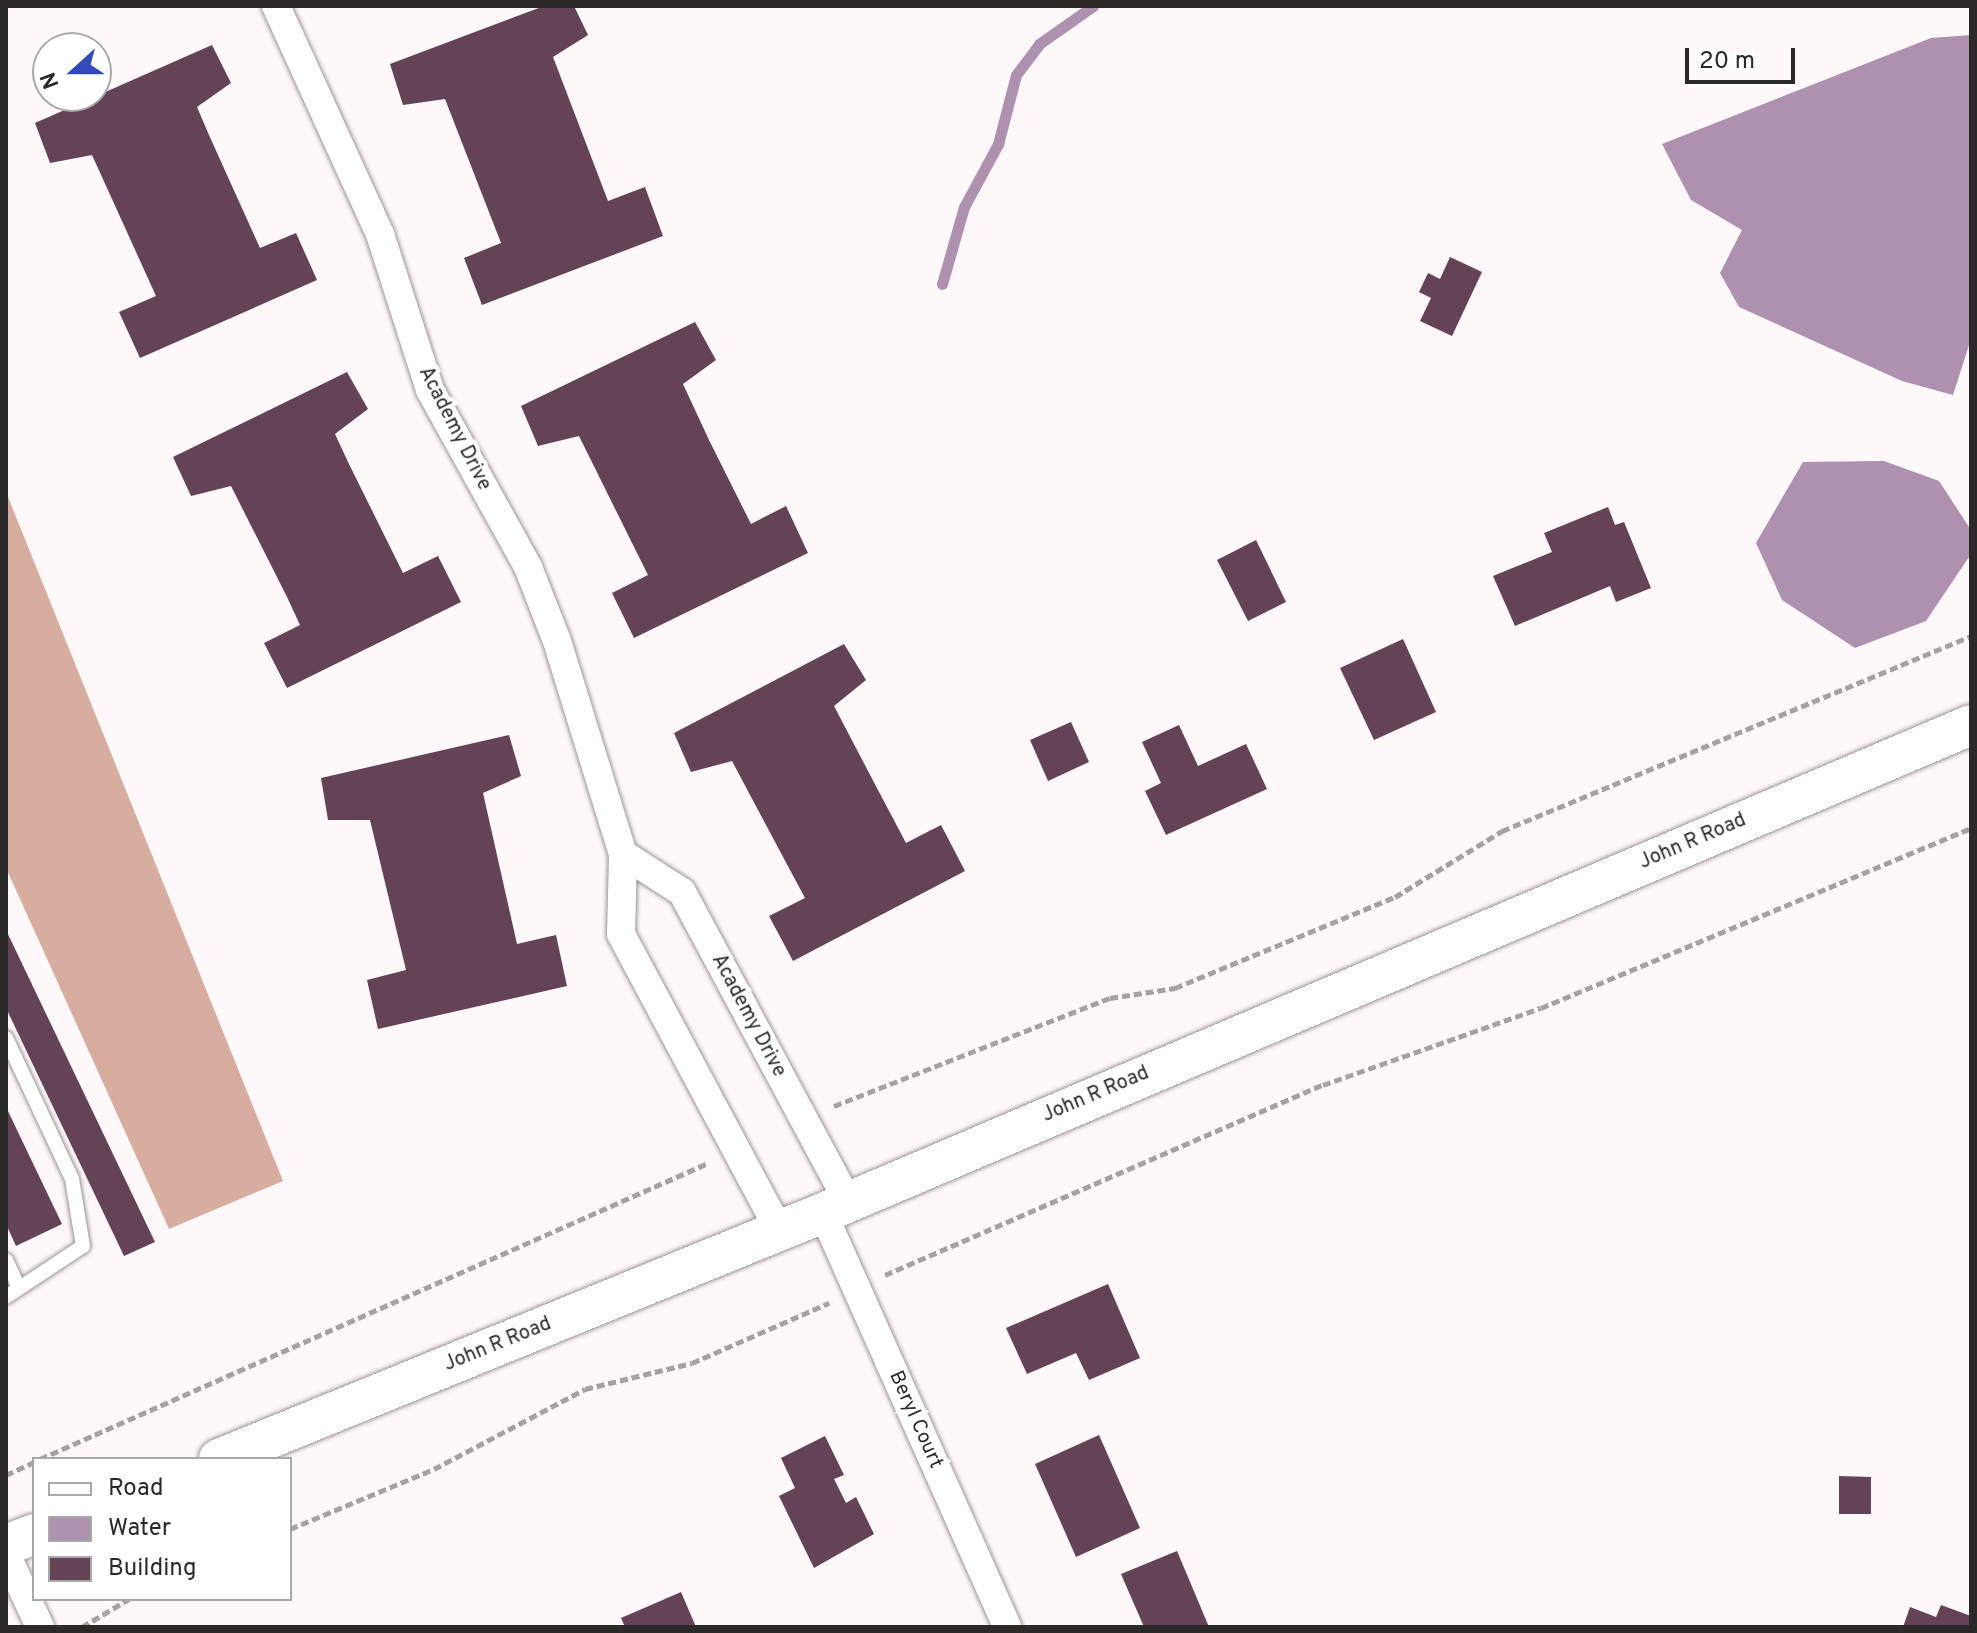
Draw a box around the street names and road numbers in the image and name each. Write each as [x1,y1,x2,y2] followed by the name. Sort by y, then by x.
[412,363,496,495] street label: Academy Drive
[1636,809,1750,875] street label: John R Road
[706,950,790,1082] street label: Academy Drive
[1039,1062,1153,1128] street label: John R Road
[441,1313,555,1377] street label: John R Road
[883,1368,947,1472] street label: Beryl Court

